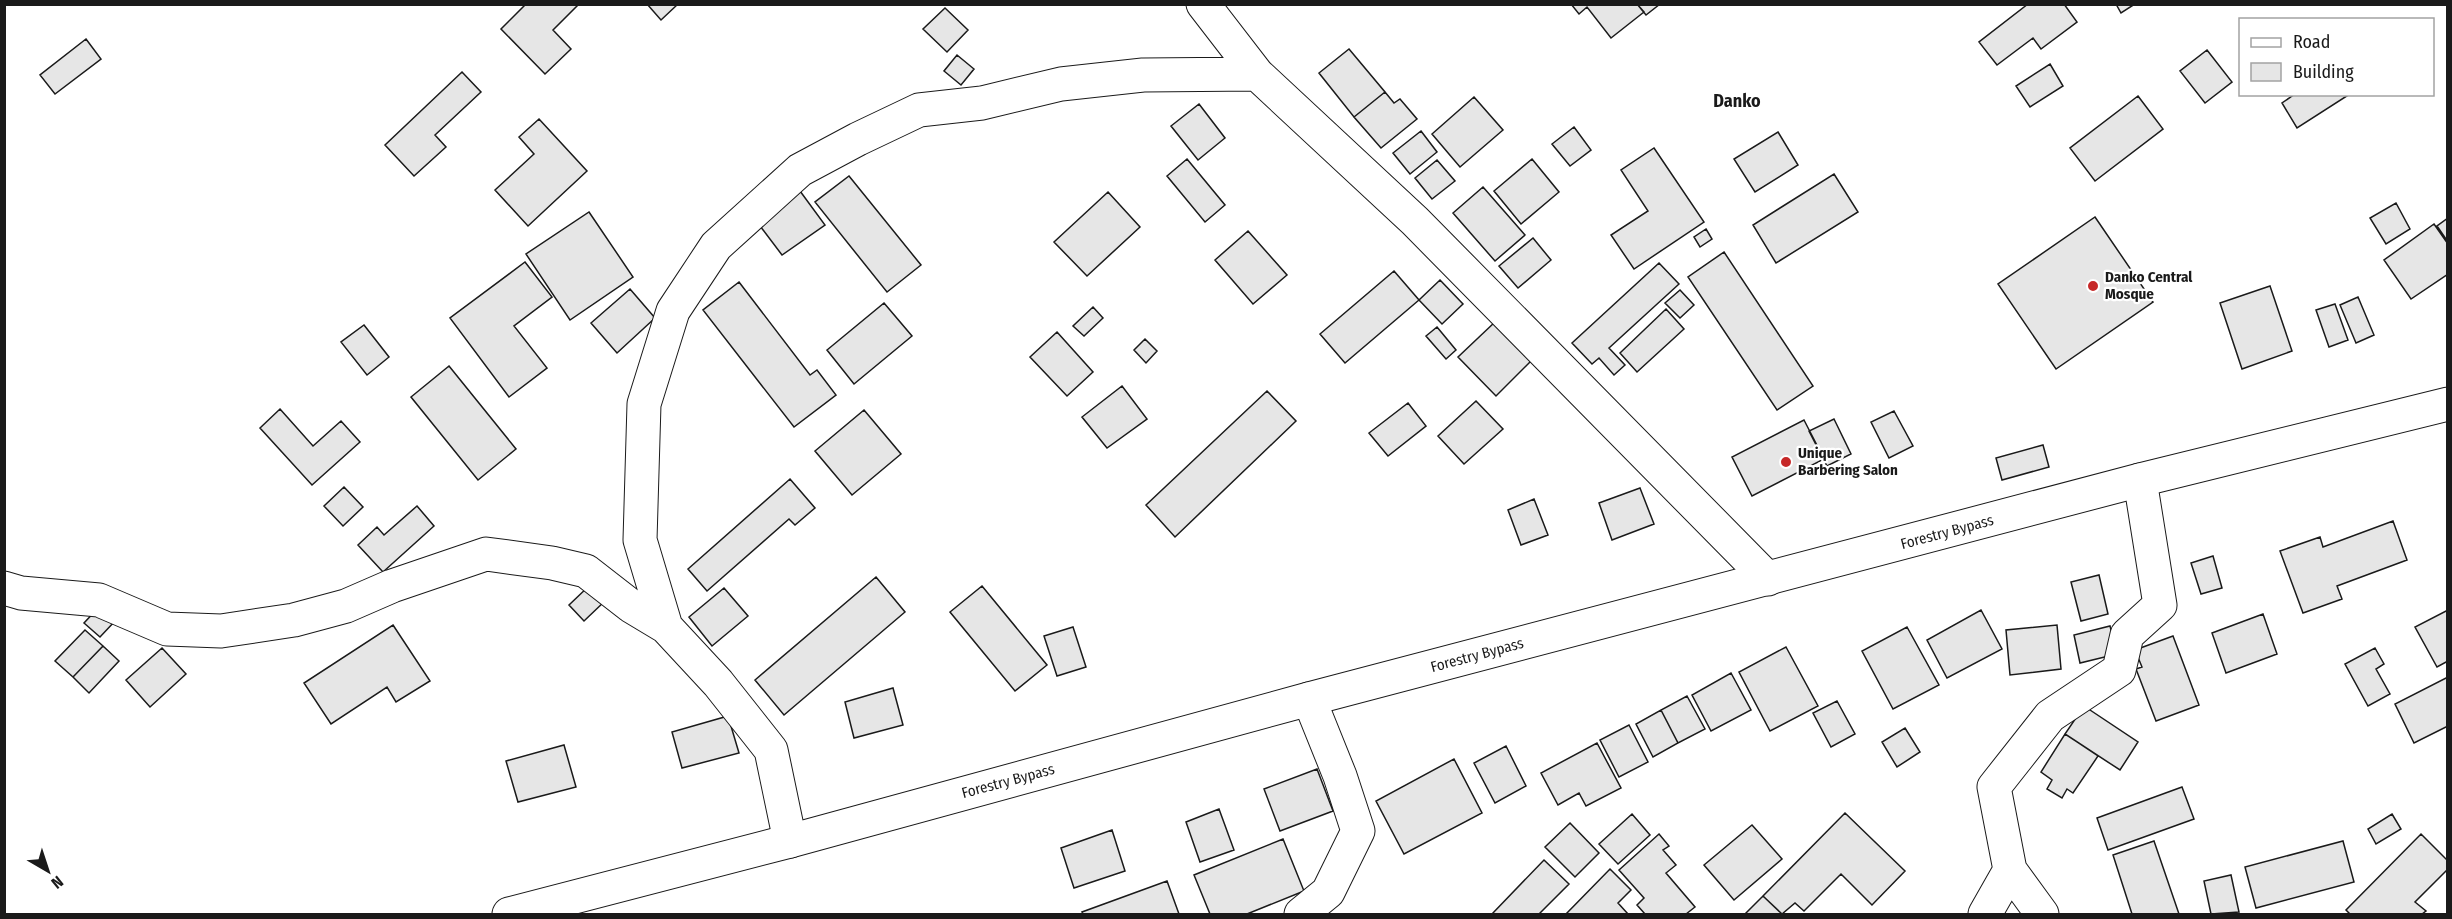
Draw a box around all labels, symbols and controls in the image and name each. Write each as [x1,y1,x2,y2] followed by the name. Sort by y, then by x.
[2239,18,2434,96] legend
[2293,31,2330,53] text: Road
[2293,61,2354,83] text: Building
[1713,90,1761,112] district label: Danko
[2105,268,2193,303] place label: Danko Central Mosque
[2086,279,2100,293] marker: Danko Central Mosque
[1798,444,1898,479] place label: Unique Barbering Salon
[1779,455,1793,469] marker: Unique Barbering Salon
[1899,511,1995,553] street label: Forestry Bypass
[1429,634,1525,676] street label: Forestry Bypass
[960,760,1056,802] street label: Forestry Bypass
[18,841,78,901] north arrow
[47,872,67,893] text: N

